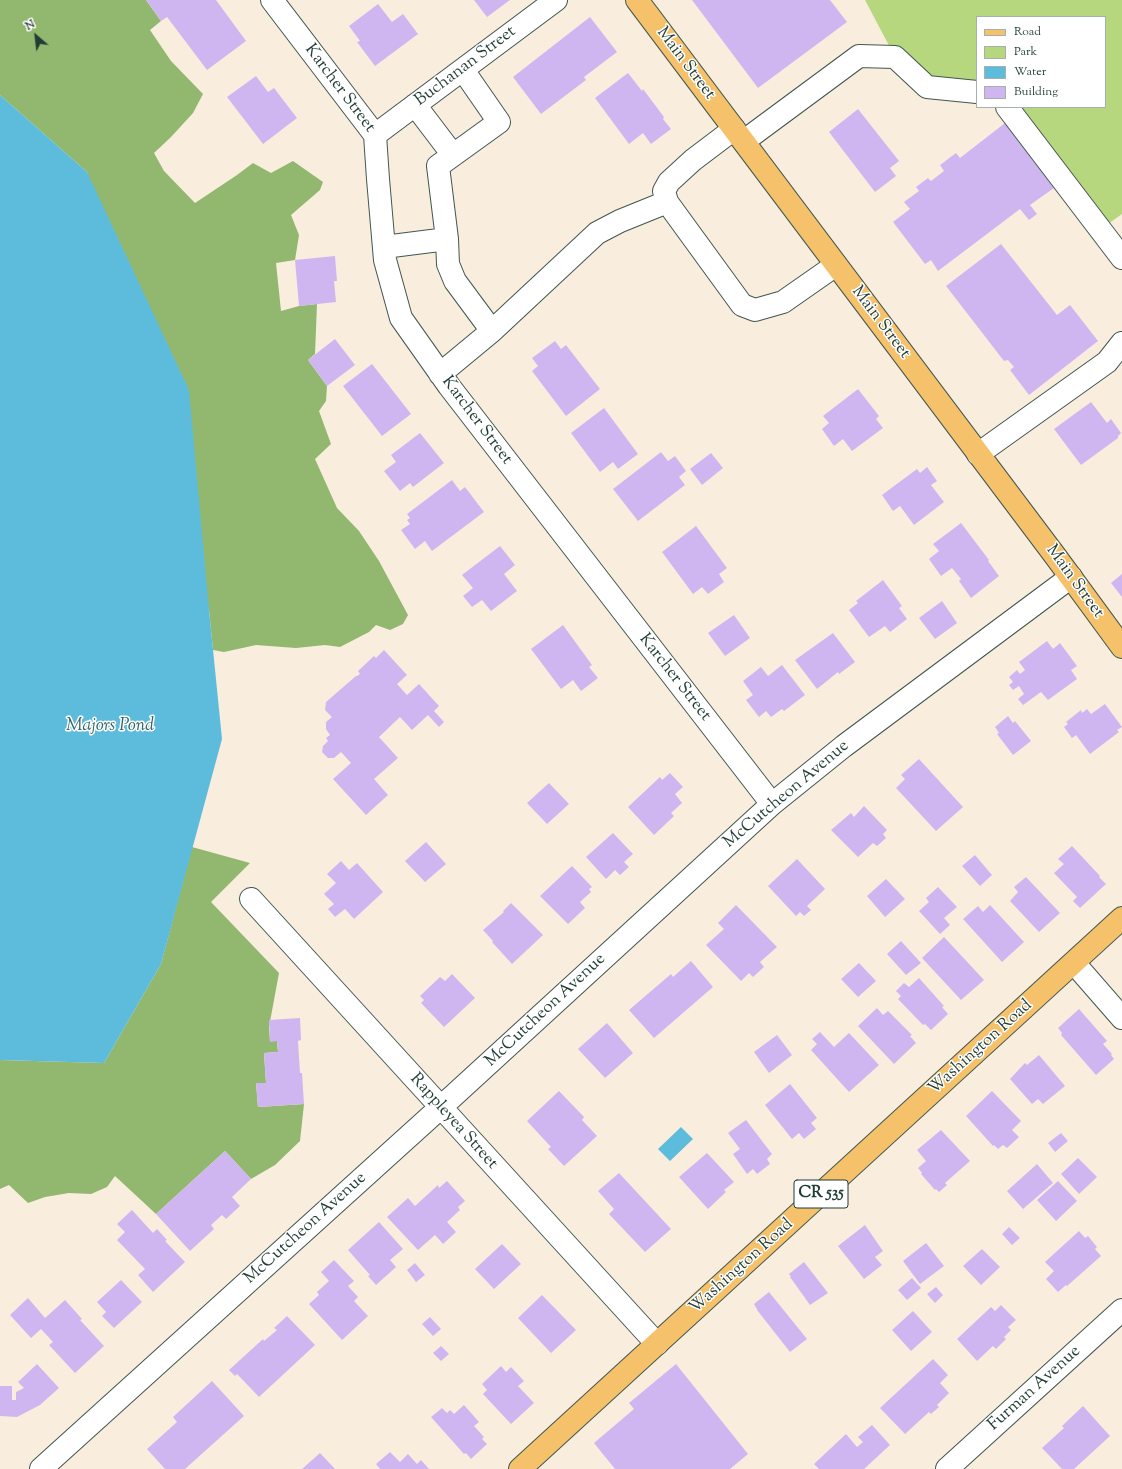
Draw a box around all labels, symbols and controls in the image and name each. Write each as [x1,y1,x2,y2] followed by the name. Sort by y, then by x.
[16,16,56,56] north arrow
[23,16,38,35] text: N
[976,16,1106,108] legend
[411,22,521,112] street label: Buchanan Street
[1014,23,1041,41] text: Road
[651,24,719,104] street label: Main Street
[299,41,379,137] street label: Karcher Street
[1014,43,1037,61] text: Park
[1014,63,1046,81] text: Water
[1014,83,1058,101] text: Building
[846,283,914,363] street label: Main Street
[436,373,516,469] street label: Karcher Street
[1041,541,1107,623] street label: Main Street
[633,630,715,726] street label: Karcher Street
[66,716,154,738] water label: Majors Pond
[720,737,854,853] street label: McCutcheon Avenue
[482,950,610,1072] street label: McCutcheon Avenue
[925,996,1037,1100] street label: Washington Road
[405,1070,501,1174] street label: Rappleyea Street
[241,1169,371,1289] street label: McCutcheon Avenue
[794,1180,848,1208] road number: CR 535
[686,1215,798,1319] street label: Washington Road
[984,1342,1086,1436] street label: Furman Avenue

